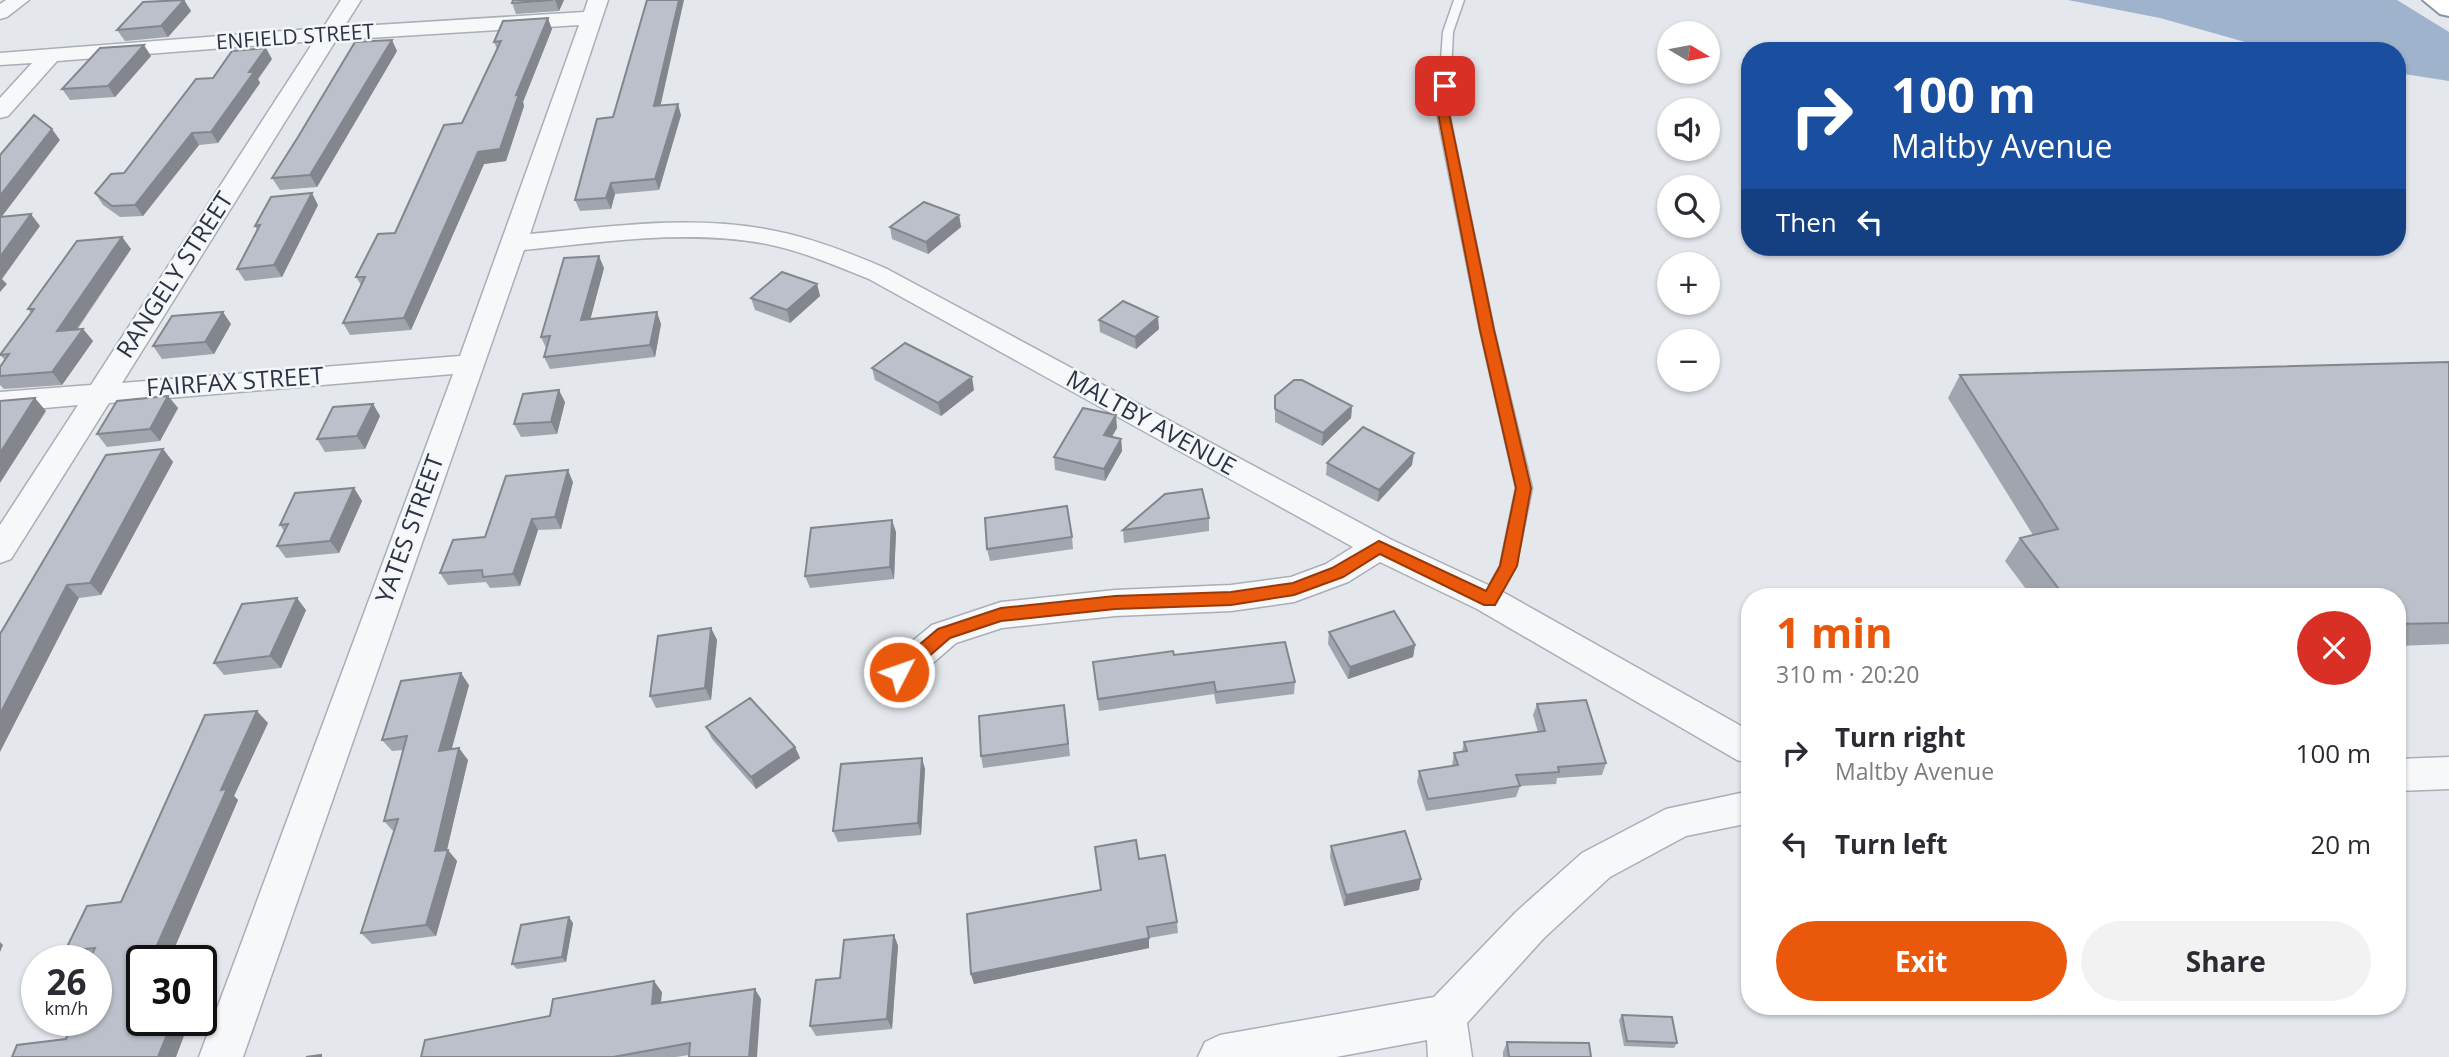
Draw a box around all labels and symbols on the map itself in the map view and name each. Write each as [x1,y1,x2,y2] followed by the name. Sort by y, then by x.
[215,16,375,55] street label: ENFIELD STREET
[1657,21,1720,84] north arrow
[1415,56,1475,116] pin
[108,185,240,364] street label: RANGELY STREET
[145,358,325,403] street label: FAIRFAX STREET
[1061,361,1243,482] street label: MALTBY AVENUE
[366,450,451,607] street label: YATES STREET
[862,635,936,709] position arrow
[126,945,217,1036] speed limit sign: 30

